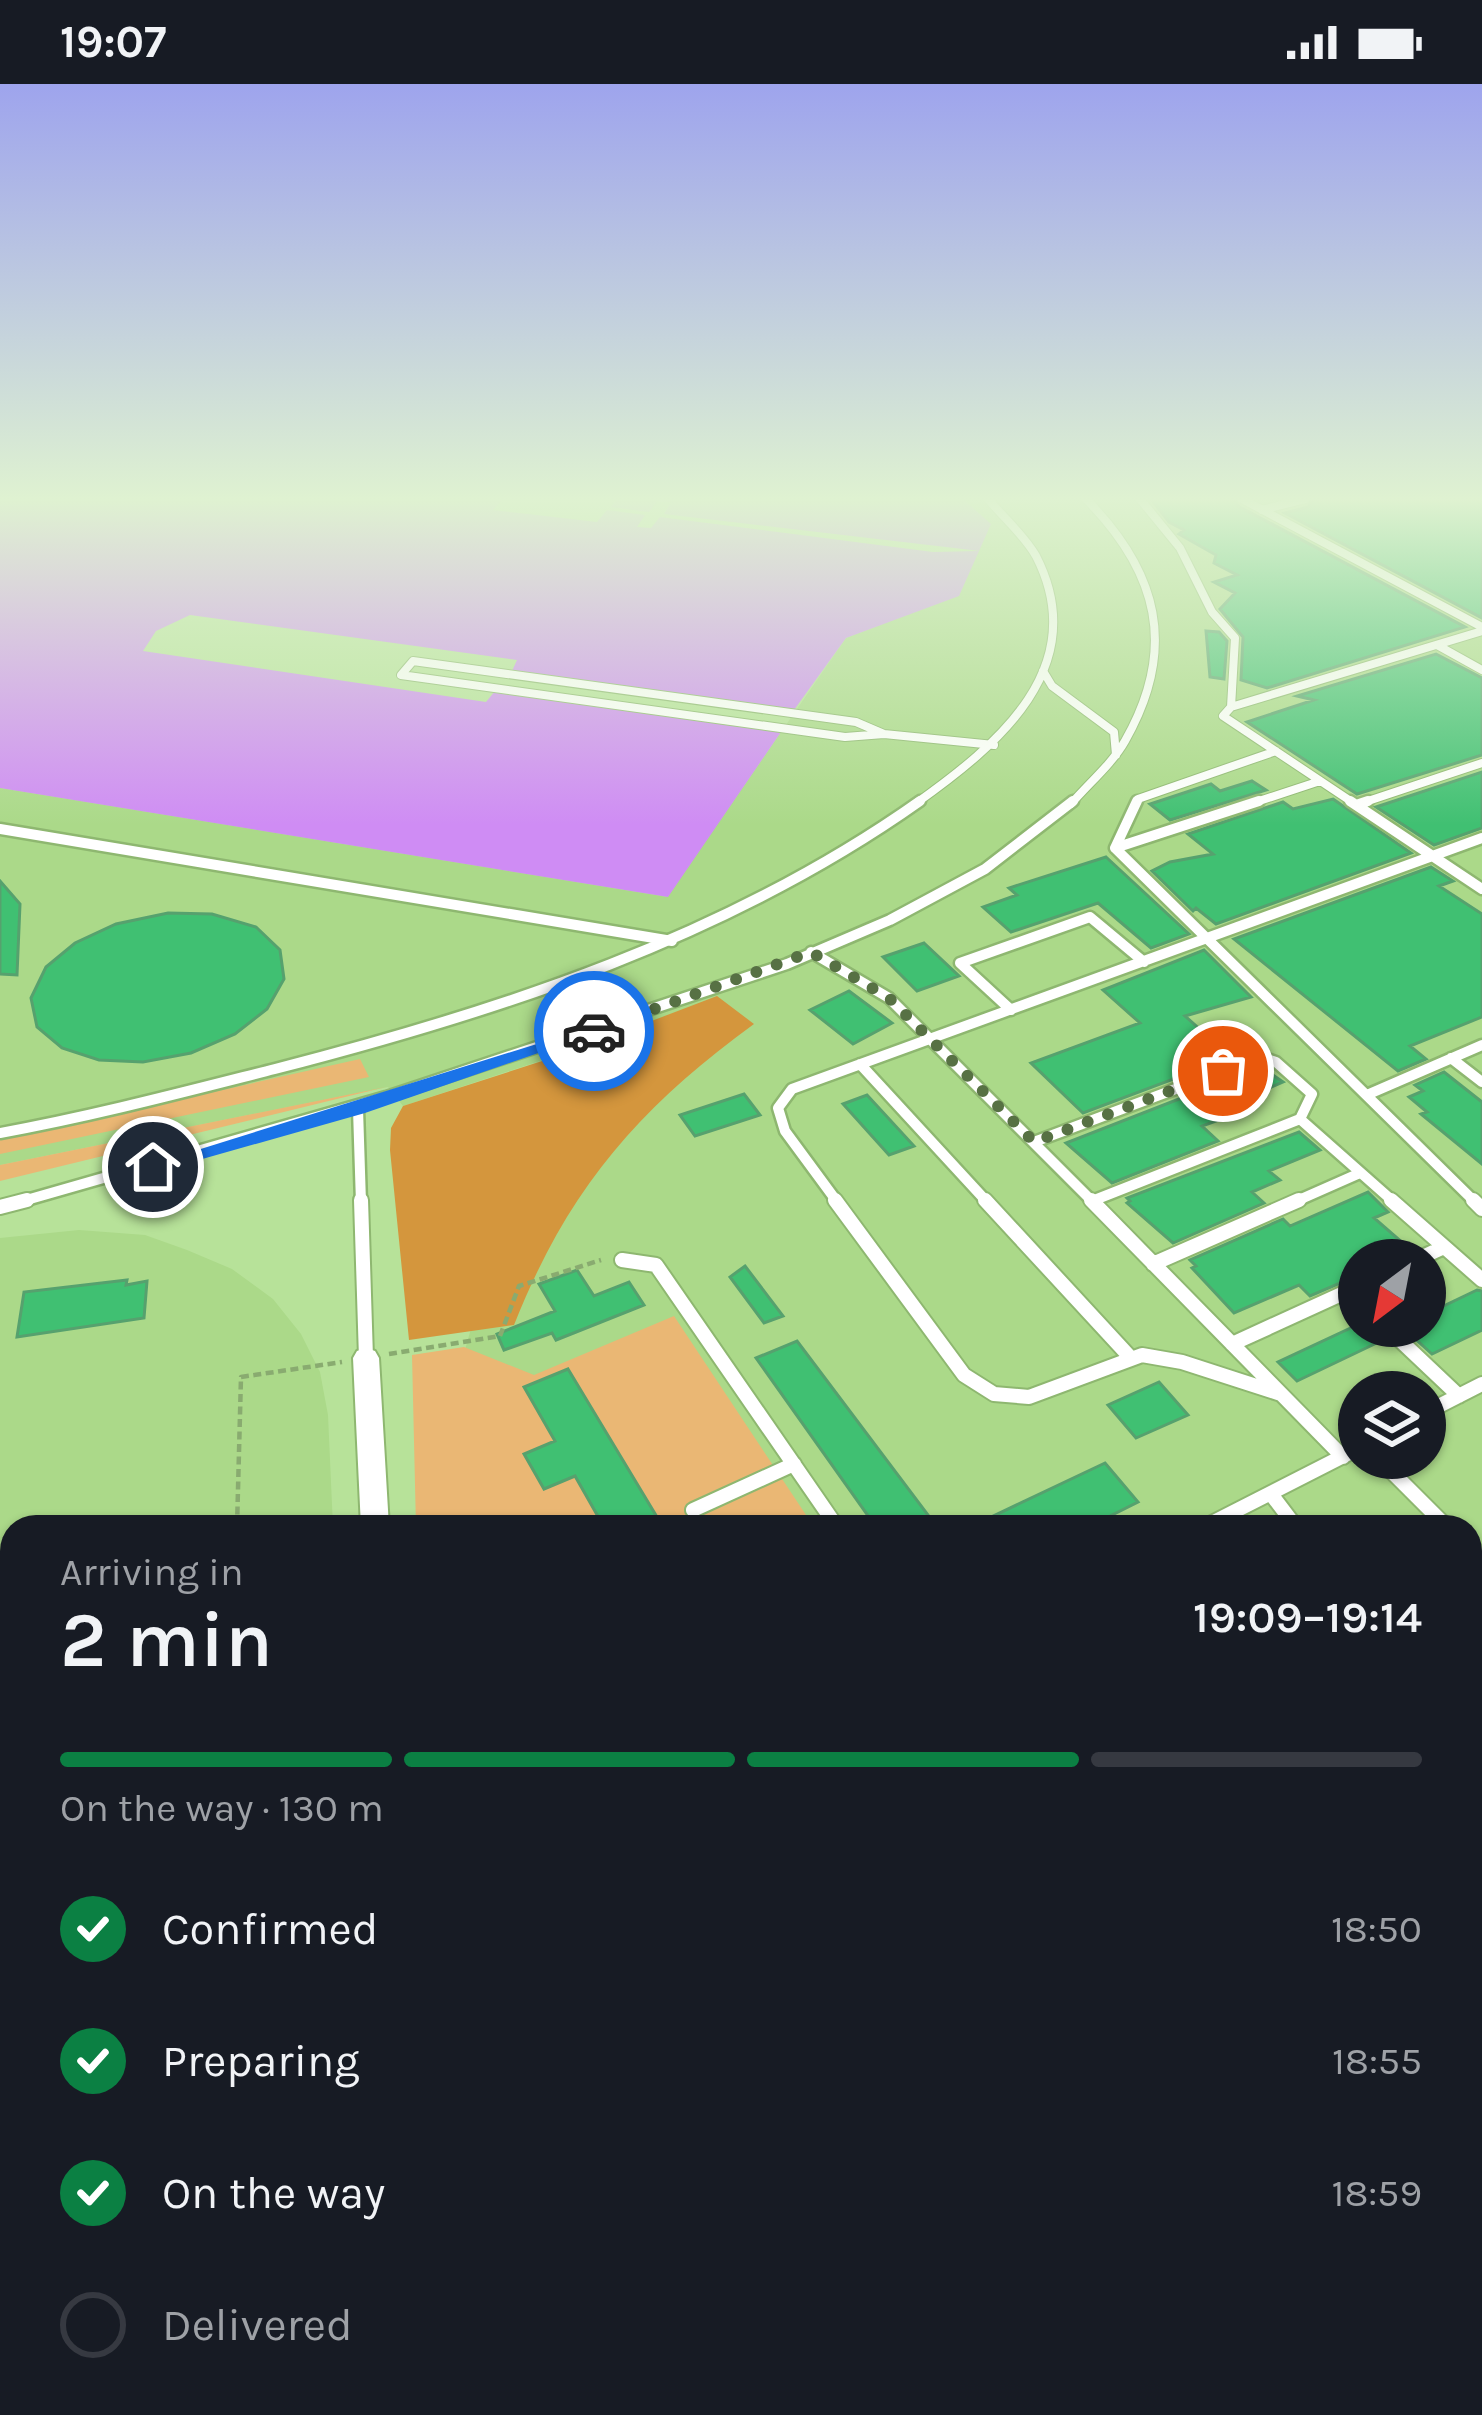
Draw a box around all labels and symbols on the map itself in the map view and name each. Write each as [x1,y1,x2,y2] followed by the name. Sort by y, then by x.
[534,971,654,1091] courier
[1172,1020,1274,1122] pin
[102,1116,204,1218] pin
[1338,1239,1446,1347] north arrow

